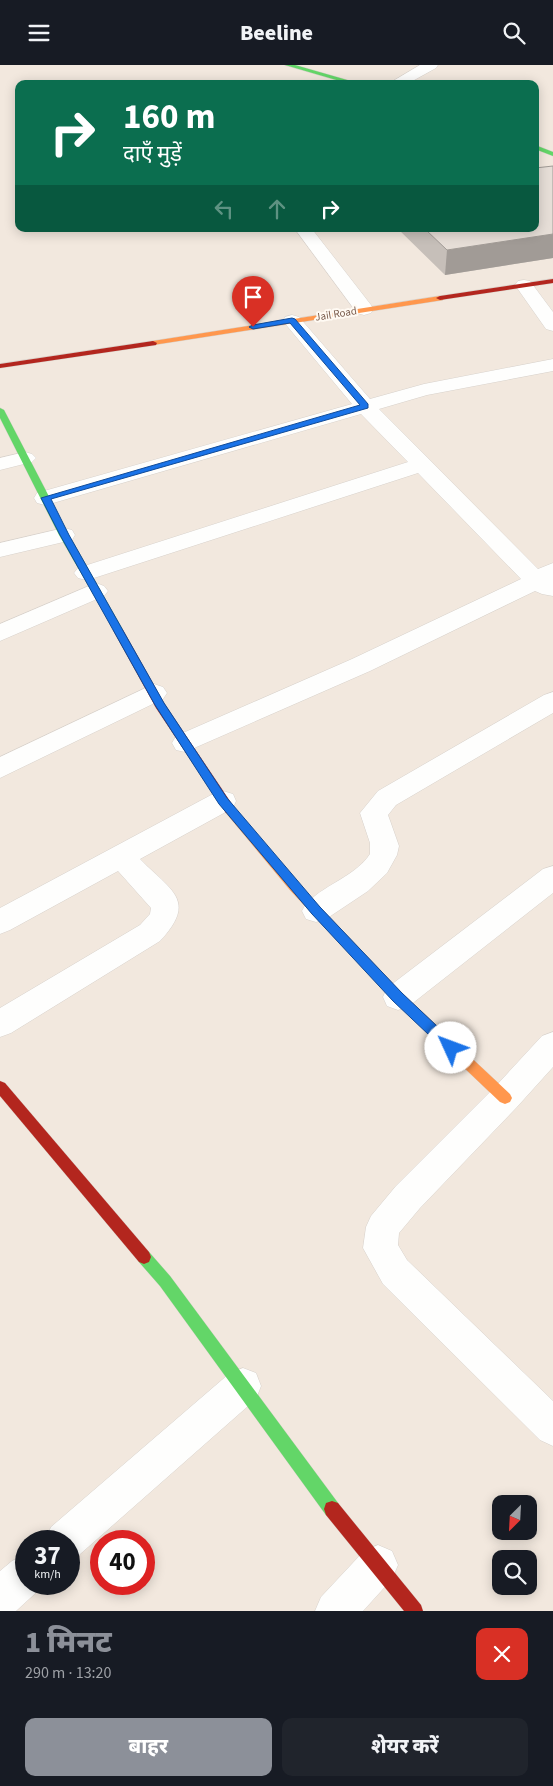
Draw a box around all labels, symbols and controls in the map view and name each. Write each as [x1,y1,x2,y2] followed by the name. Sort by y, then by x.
[240,17,313,49] text: Beeline
[25,19,53,47] icon: menu
[500,19,528,47] icon: search
[123,92,215,142] text: 160 m
[40,100,105,165] icon: right
[123,138,182,170] text: दाएँ मुड़ें
[210,195,238,223] icon: left
[263,195,291,223] icon: ahead
[316,195,344,223] icon: right
[232,276,274,327] pin
[239,283,267,311] icon: arrive
[314,303,358,325] street label: Jail Road
[424,1021,476,1073] position arrow
[492,1495,538,1540] north arrow
[492,1495,537,1595] map controls
[90,1530,155,1595] speed limit sign: 40
[34,1538,61,1574] text: 37
[492,1550,537,1595] button: search
[34,1566,61,1583] text: km/h
[25,1621,112,1664] text: 1 मिनट
[476,1628,528,1680] button: close
[25,1662,112,1684] text: 290 m · 13:20
[25,1718,272,1776] button: बाहर
[282,1718,528,1776] button: शेयर करें

